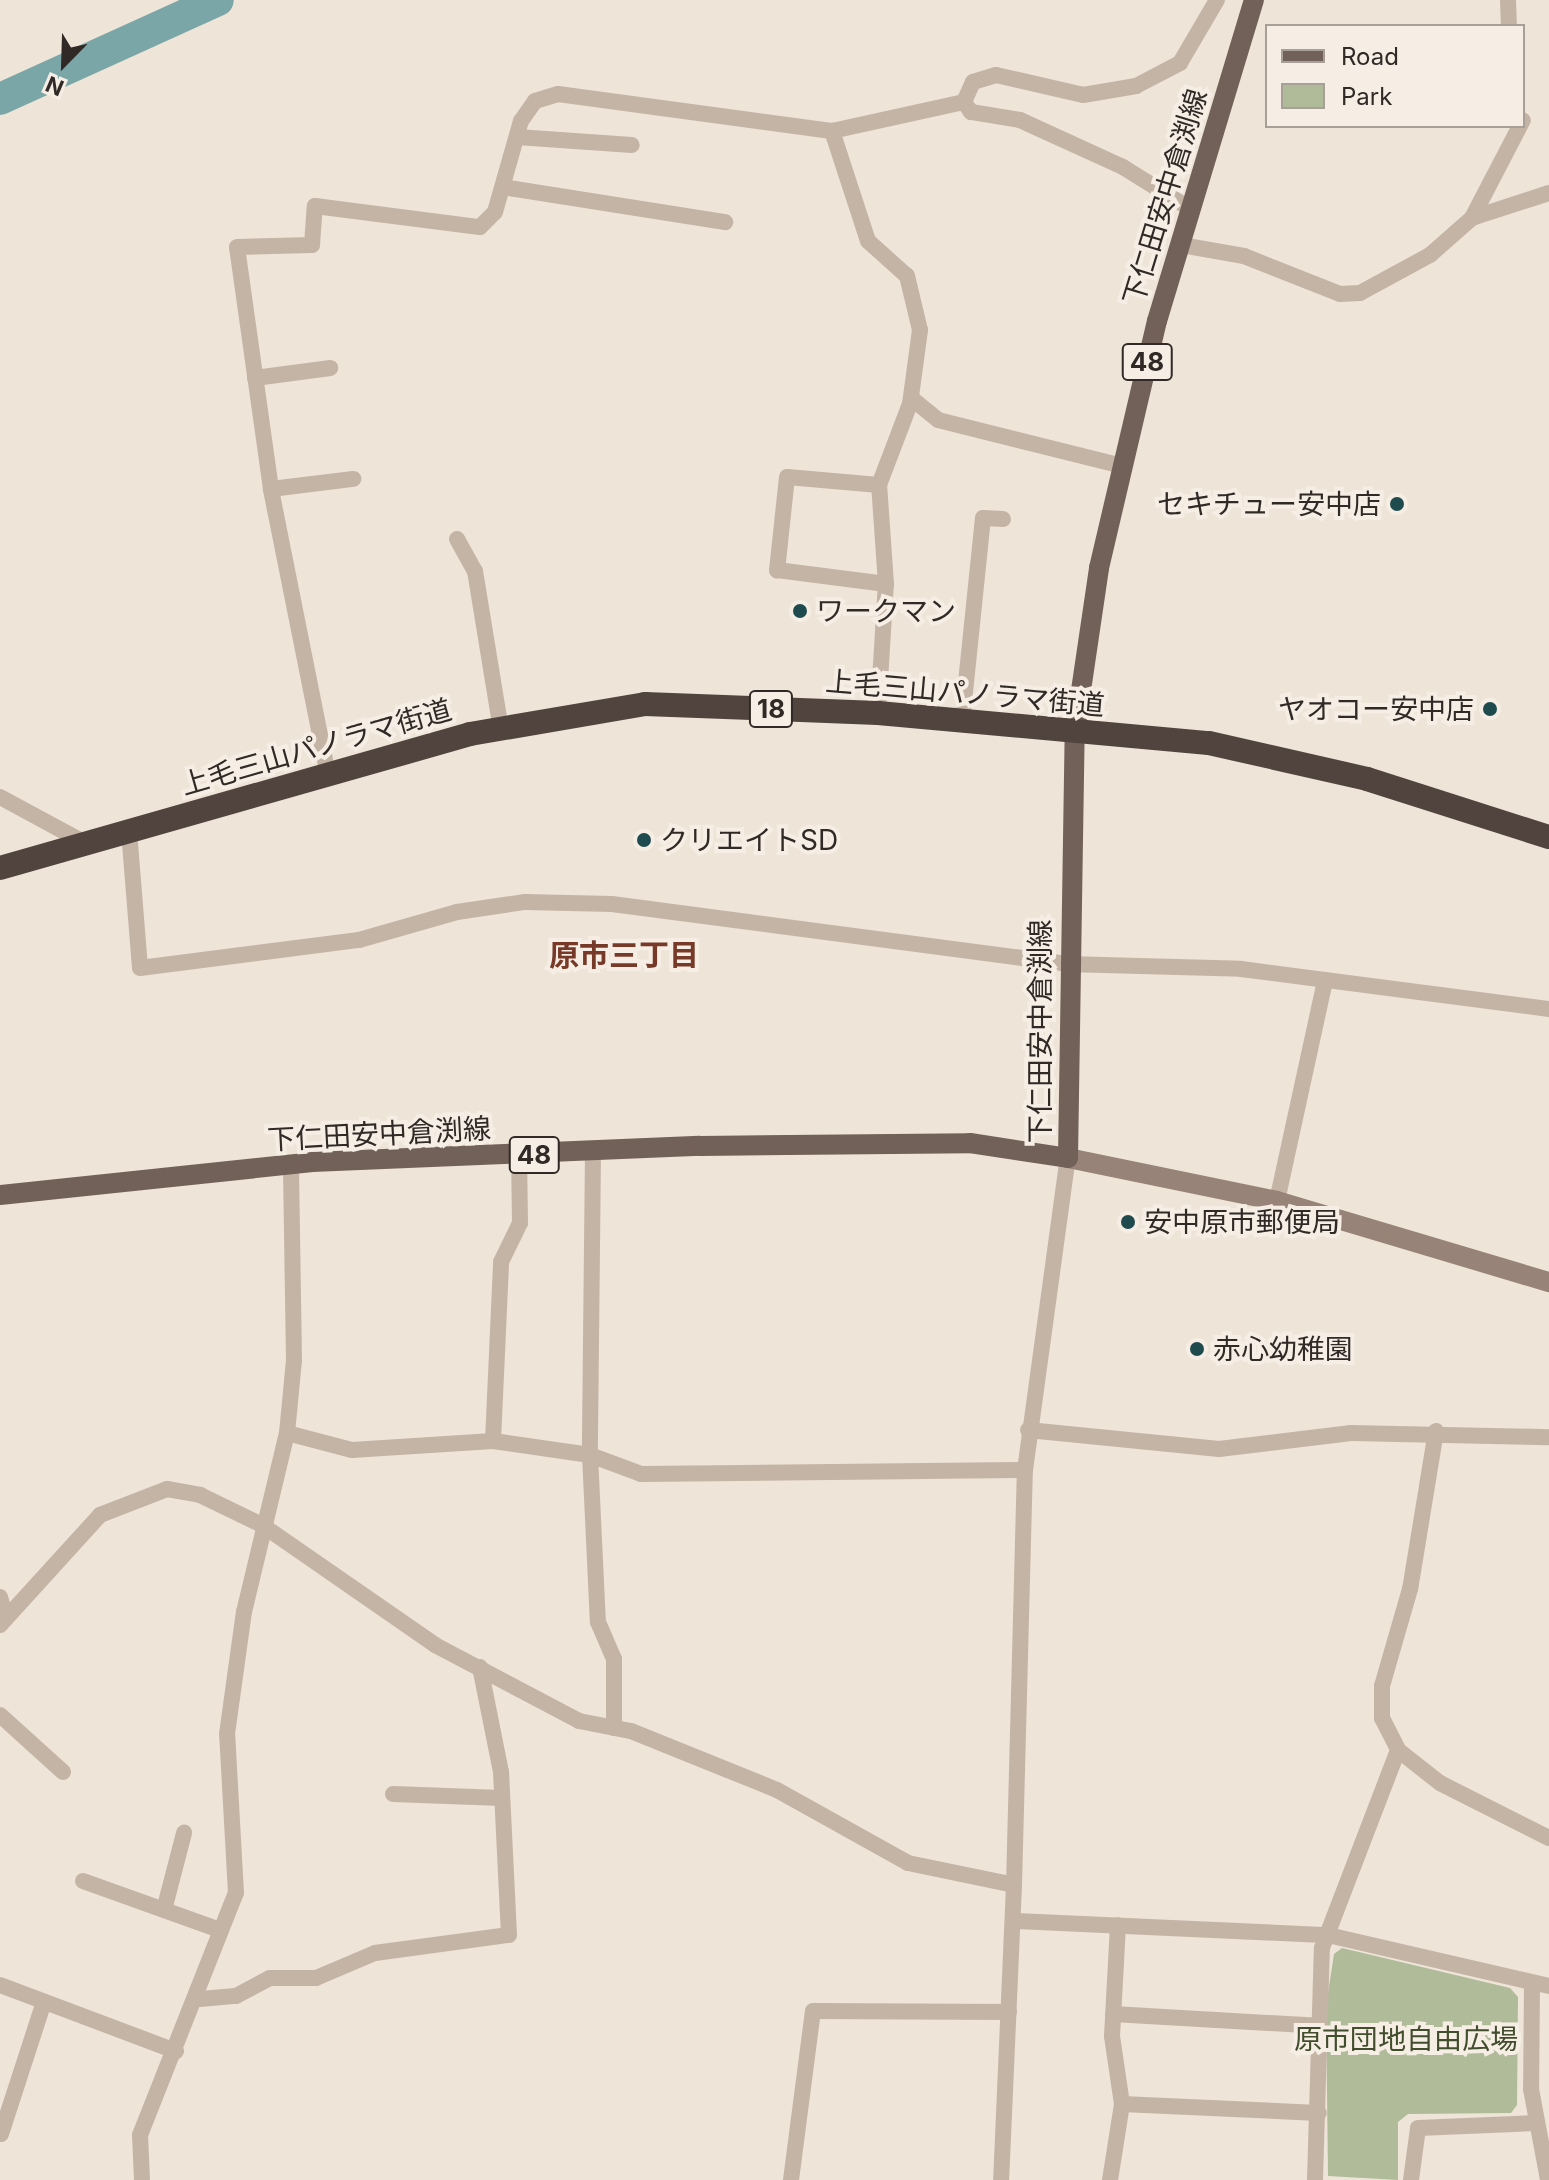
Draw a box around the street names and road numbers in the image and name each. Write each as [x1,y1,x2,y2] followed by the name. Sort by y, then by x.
[1116,85,1214,309] street label: 下仁田安中倉渕線
[1121,340,1173,384] road number: 48
[824,664,1106,722] street label: 上毛三山パノラマ街道
[747,687,795,731] road number: 18
[177,692,455,802] street label: 上毛三山パノラマ街道
[1023,919,1057,1143] street label: 下仁田安中倉渕線
[266,1111,492,1157] street label: 下仁田安中倉渕線
[508,1133,560,1177] road number: 48

